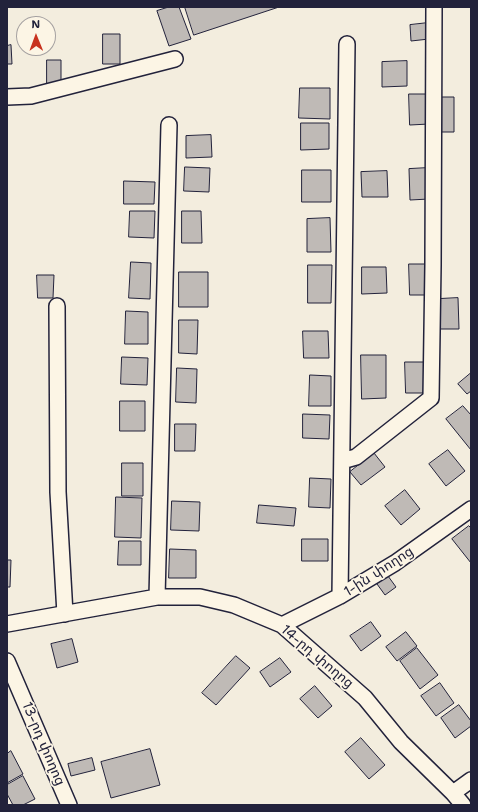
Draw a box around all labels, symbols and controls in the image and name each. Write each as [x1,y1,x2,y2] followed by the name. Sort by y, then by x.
[16,16,56,56] north arrow
[31,17,40,32] text: N
[341,543,417,601] street label: 1-ին փողոց
[277,622,357,692] street label: 14-րդ փողոց
[18,700,68,788] street label: 13-րդ փողոց

